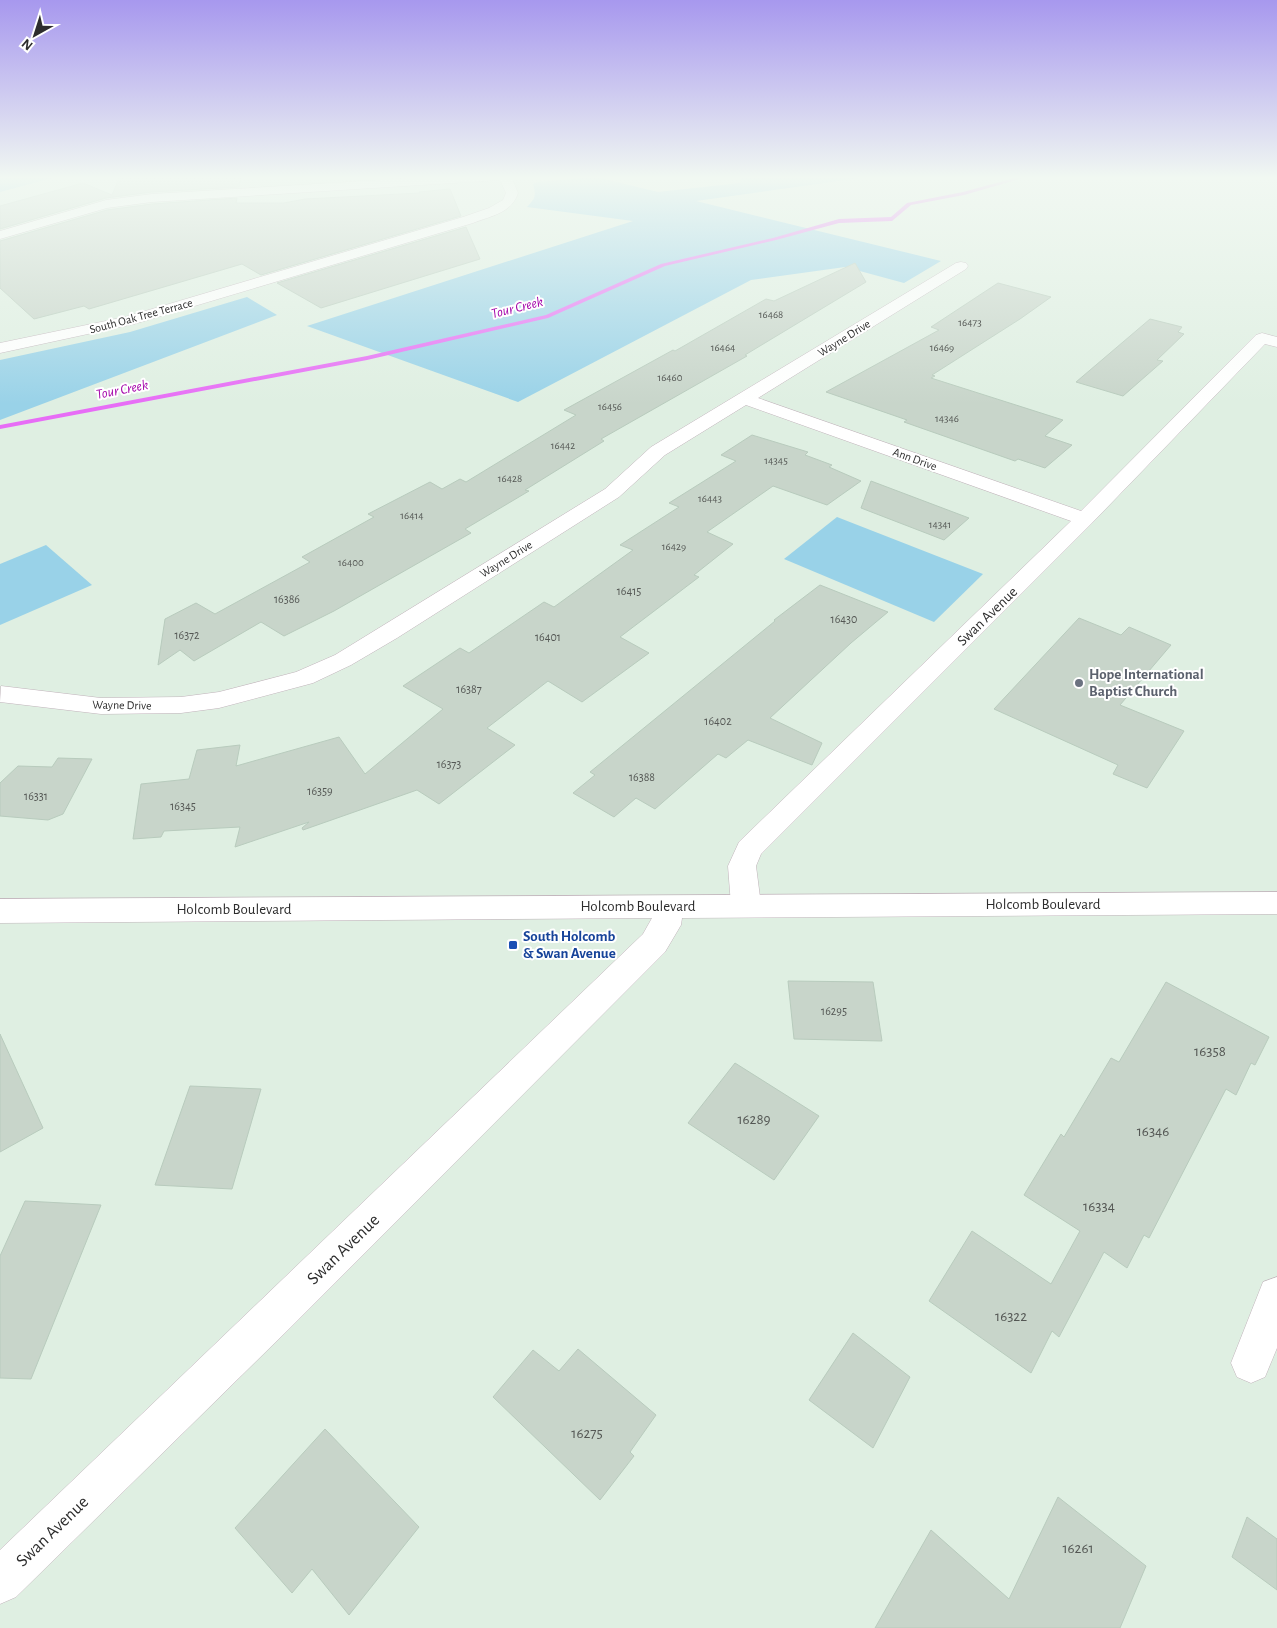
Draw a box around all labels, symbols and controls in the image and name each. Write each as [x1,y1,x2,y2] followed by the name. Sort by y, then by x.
[10,10,60,60] north arrow
[19,36,36,53] text: N
[490,295,545,321] water label: Tour Creek
[88,296,194,336] street label: South Oak Tree Terrace
[759,309,783,320] house number: 16468
[816,317,873,360] street label: Wayne Drive
[958,317,982,328] house number: 16473
[711,342,735,353] house number: 16464
[930,342,954,353] house number: 16469
[657,372,683,383] house number: 16460
[95,378,150,402] water label: Tour Creek
[598,401,622,412] house number: 16456
[935,413,959,424] house number: 14346
[551,440,575,451] house number: 16442
[891,445,939,473] street label: Ann Drive
[764,455,788,466] house number: 14345
[498,473,522,484] house number: 16428
[698,493,722,504] house number: 16443
[400,510,424,521] house number: 16414
[929,519,951,530] house number: 14341
[478,538,535,581] street label: Wayne Drive
[662,541,686,552] house number: 16429
[338,557,364,568] house number: 16400
[954,584,1020,649] street label: Swan Avenue
[617,585,641,597] house number: 16415
[274,593,300,605] house number: 16386
[831,613,857,625] house number: 16430
[174,629,200,641] house number: 16372
[535,631,561,643] house number: 16401
[1089,667,1204,699] place label: Hope International Baptist Church
[1073,677,1085,689] marker: Hope International Baptist Church
[456,683,482,695] house number: 16387
[92,698,152,713] street label: Wayne Drive
[704,715,732,727] house number: 16402
[437,758,461,770] house number: 16373
[629,771,655,783] house number: 16388
[307,785,333,797] house number: 16359
[24,790,48,802] house number: 16331
[170,800,196,812] house number: 16345
[985,897,1101,912] street label: Holcomb Boulevard
[580,899,696,914] street label: Holcomb Boulevard
[176,902,292,917] street label: Holcomb Boulevard
[523,929,616,961] place label: South Holcomb & Swan Avenue
[507,939,519,951] marker: South Holcomb & Swan Avenue
[821,1005,847,1017] house number: 16295
[1194,1044,1226,1059] house number: 16358
[737,1112,771,1127] house number: 16289
[1137,1124,1169,1139] house number: 16346
[1083,1199,1115,1214] house number: 16334
[304,1211,383,1288] street label: Swan Avenue
[995,1309,1027,1324] house number: 16322
[571,1426,603,1441] house number: 16275
[13,1493,92,1570] street label: Swan Avenue
[1062,1541,1094,1556] house number: 16261

